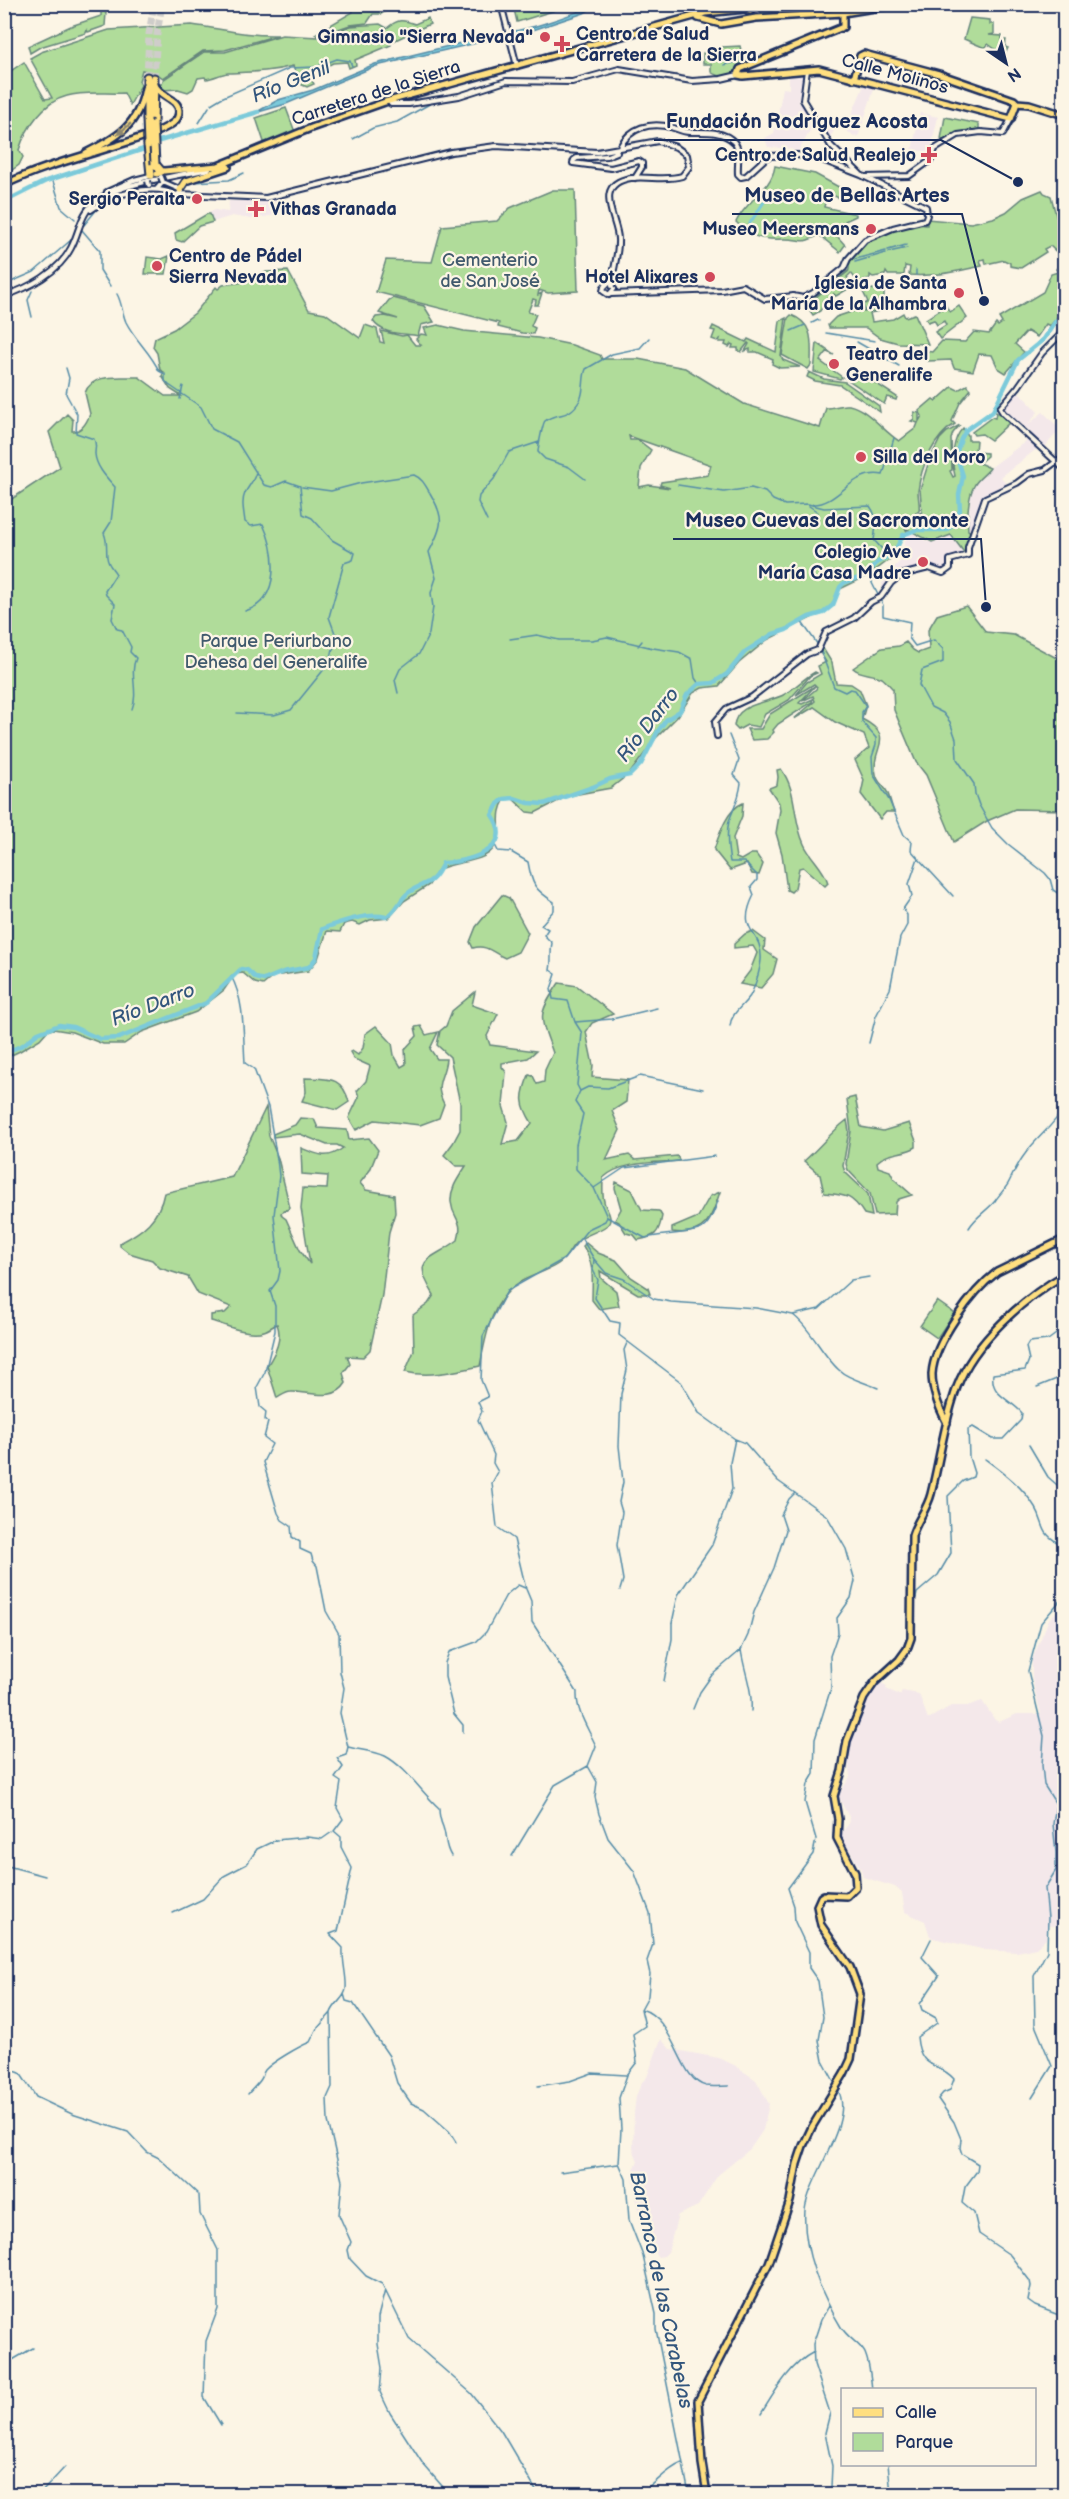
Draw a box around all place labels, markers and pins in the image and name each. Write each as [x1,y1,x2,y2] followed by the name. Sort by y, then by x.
[576,24,757,66] place label: Centro de Salud Carretera de la Sierra
[318,27,533,48] place label: Gimnasio "Sierra Nevada"
[538,30,552,44] marker: Gimnasio "Sierra Nevada"
[553,35,571,53] marker: Centro de Salud Carretera de la Sierra
[654,102,941,140] callout: Fundación Rodríguez Acosta
[715,145,916,166] place label: Centro de Salud Realejo
[920,146,938,164] marker: Centro de Salud Realejo
[732,176,962,214] callout: Museo de Bellas Artes
[69,189,185,210] place label: Sergio Peralta
[190,192,204,206] marker: Sergio Peralta
[270,199,397,220] place label: Vithas Granada
[247,200,265,218] marker: Vithas Granada
[702,219,859,240] place label: Museo Meersmans
[864,222,878,236] marker: Museo Meersmans
[169,246,302,288] place label: Centro de Pádel Sierra Nevada
[150,259,164,273] marker: Centro de Pádel Sierra Nevada
[585,267,698,288] place label: Hotel Alixares
[703,270,717,284] marker: Hotel Alixares
[771,273,947,315] place label: Iglesia de Santa María de la Alhambra
[952,286,966,300] marker: Iglesia de Santa María de la Alhambra
[846,344,933,386] place label: Teatro del Generalife
[827,357,841,371] marker: Teatro del Generalife
[873,447,986,468] place label: Silla del Moro
[854,450,868,464] marker: Silla del Moro
[673,501,981,539] callout: Museo Cuevas del Sacromonte
[758,542,911,584] place label: Colegio Ave María Casa Madre
[916,555,930,569] marker: Colegio Ave María Casa Madre

